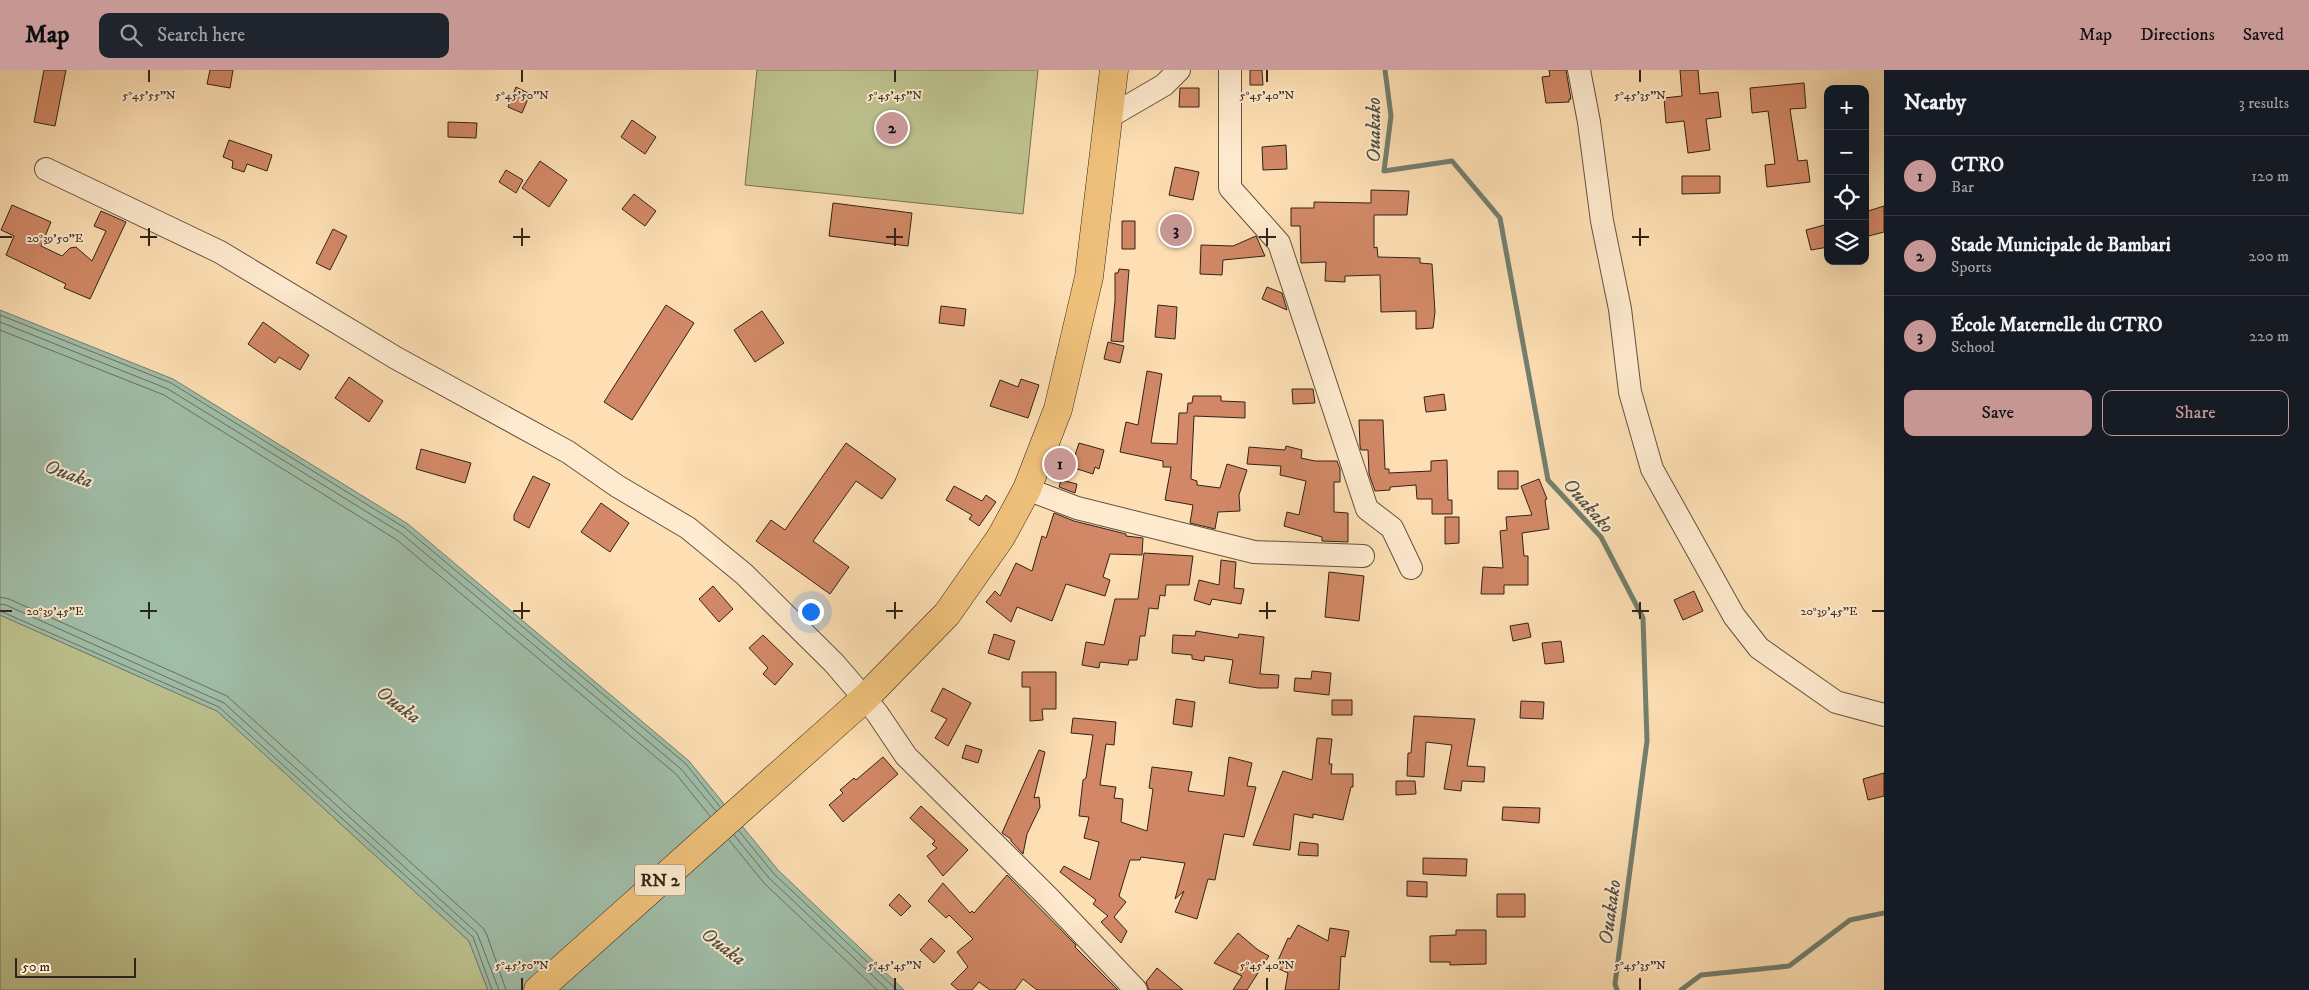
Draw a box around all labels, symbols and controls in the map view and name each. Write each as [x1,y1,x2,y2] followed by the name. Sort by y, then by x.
[99,13,449,58] search box
[25,20,69,50] text: Map
[117,21,145,49] icon: search
[157,24,245,47] text: Search here
[2079,24,2112,46] text: Map
[2140,24,2215,46] text: Directions
[2243,24,2284,46] text: Saved
[1824,85,1869,265] map controls
[1824,85,1869,130] button: +
[122,88,176,103] text: 5°45'55"N
[495,88,549,103] text: 5°45'50"N
[868,88,922,103] text: 5°45'45"N
[1240,88,1295,103] text: 5°45'40"N
[1614,88,1666,103] text: 5°45'35"N
[1904,90,1966,116] text: Nearby
[2239,93,2289,113] text: 3 results
[1362,97,1387,163] water label: Ouakako
[876,109,908,147] pin: 2
[1824,130,1869,175] button: −
[1951,154,2004,177] text: CTRO
[1917,166,1923,186] text: 1
[2251,166,2289,186] text: 120 m
[1824,175,1869,220] button: locate
[1951,177,1974,197] text: Bar
[1160,211,1192,249] pin: 3
[1824,220,1869,265] button: layers
[27,231,84,246] text: 20°39'50"E
[1951,234,2171,257] text: Stade Municipale de Bambari
[1916,246,1924,266] text: 2
[2248,246,2289,266] text: 200 m
[1951,257,1992,277] text: Sports
[1951,314,2163,337] text: École Maternelle du CTRO
[1917,326,1923,346] text: 3
[2249,326,2289,346] text: 220 m
[1951,337,1995,357] text: School
[1904,390,2092,436] button: Save
[2102,390,2289,436] button: Share
[1044,445,1076,483] pin: 1
[41,454,96,495] water label: Ouaka
[1557,473,1619,539] water label: Ouakako
[798,599,824,625] your location
[27,604,84,619] text: 20°39'45"E
[1801,604,1858,619] text: 20°39'45"E
[371,680,425,730] water label: Ouaka
[635,864,685,896] road number: RN 2
[1594,878,1627,946] water label: Ouakako
[696,922,750,972] water label: Ouaka
[15,955,136,978] scale bar
[22,958,50,976] text: 50 m
[495,958,549,973] text: 5°45'50"N
[868,958,922,973] text: 5°45'45"N
[1240,958,1295,973] text: 5°45'40"N
[1614,958,1666,973] text: 5°45'35"N

